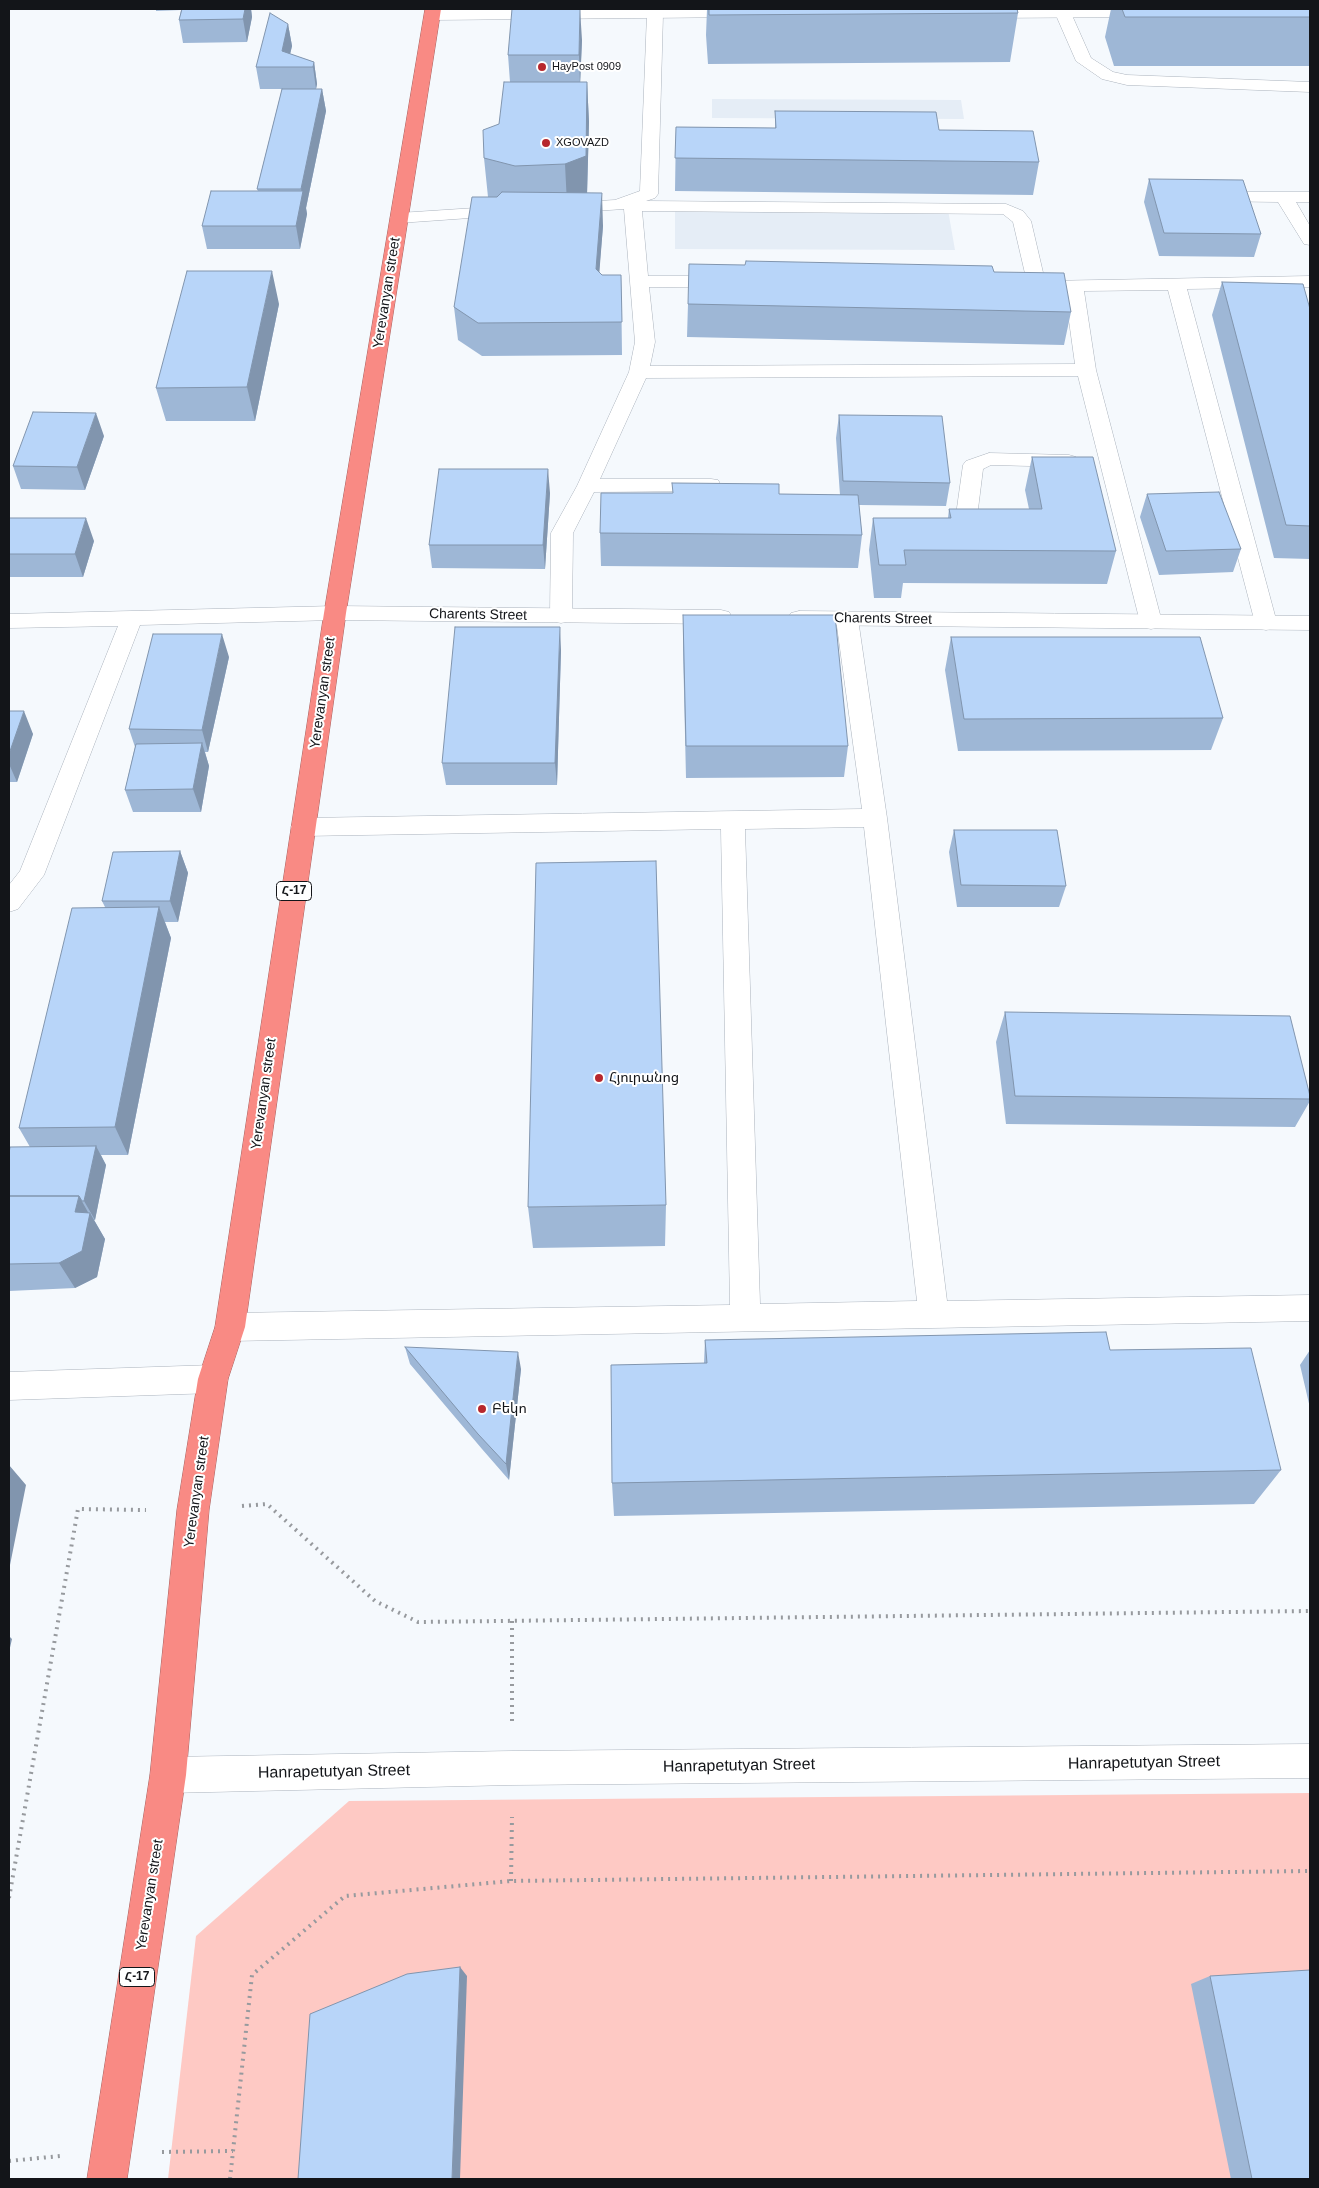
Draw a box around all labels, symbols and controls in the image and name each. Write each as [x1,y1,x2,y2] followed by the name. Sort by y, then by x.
[552,60,621,74] place label: HayPost 0909
[536,61,548,73] marker: HayPost 0909
[556,136,609,150] place label: XGOVAZD
[540,137,552,149] marker: XGOVAZD
[370,236,404,350] street label: Yerevanyan street
[429,606,527,624] street label: Charents Street
[834,610,932,628] street label: Charents Street
[307,636,339,750] street label: Yerevanyan street
[276,881,312,900] road number: Հ-17
[248,1037,280,1151] street label: Yerevanyan street
[609,1070,679,1086] place label: Հյուրանոց
[593,1072,605,1084] marker: Հյուրանոց
[492,1401,527,1417] place label: Բեկո
[476,1403,488,1415] marker: Բեկո
[181,1435,213,1549] street label: Yerevanyan street
[1068,1752,1220,1774] street label: Hanrapetutyan Street
[663,1755,815,1777] street label: Hanrapetutyan Street
[258,1761,410,1783] street label: Hanrapetutyan Street
[133,1838,167,1952] street label: Yerevanyan street
[120,1968,154,1986] road number: Հ-17

